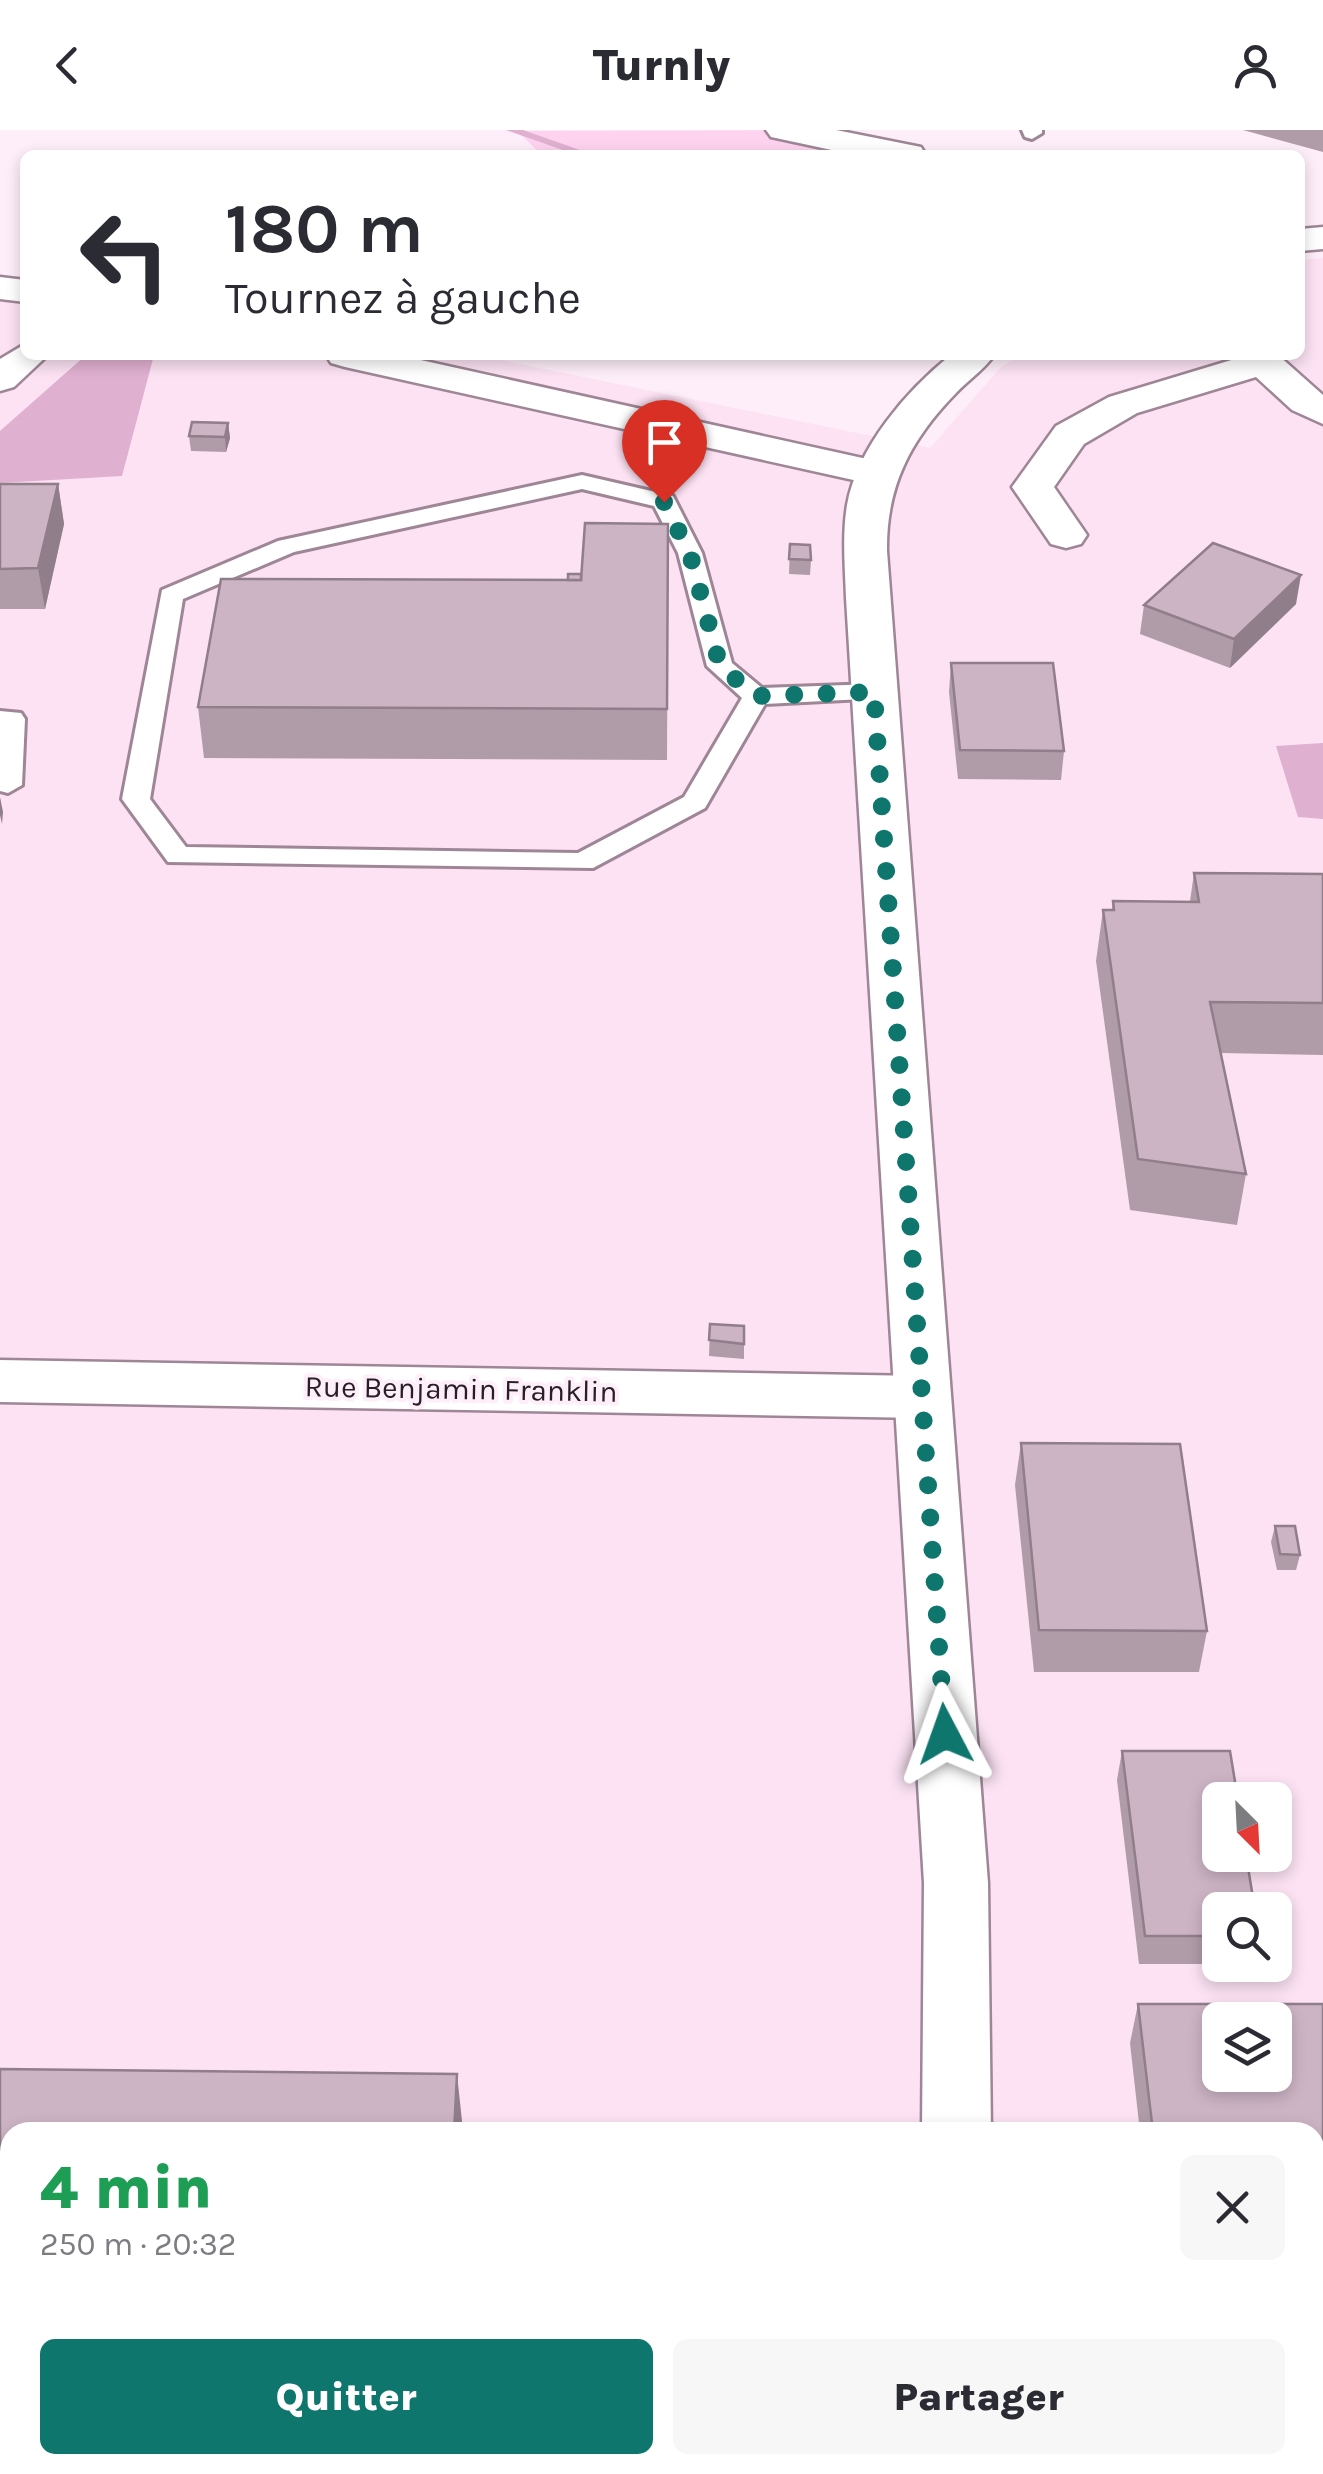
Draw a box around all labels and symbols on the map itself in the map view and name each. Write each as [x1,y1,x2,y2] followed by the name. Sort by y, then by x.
[622,400,707,503] pin
[304,1368,618,1410] street label: Rue Benjamin Franklin
[893,1682,997,1786] position arrow
[1202,1782,1292,1872] north arrow

